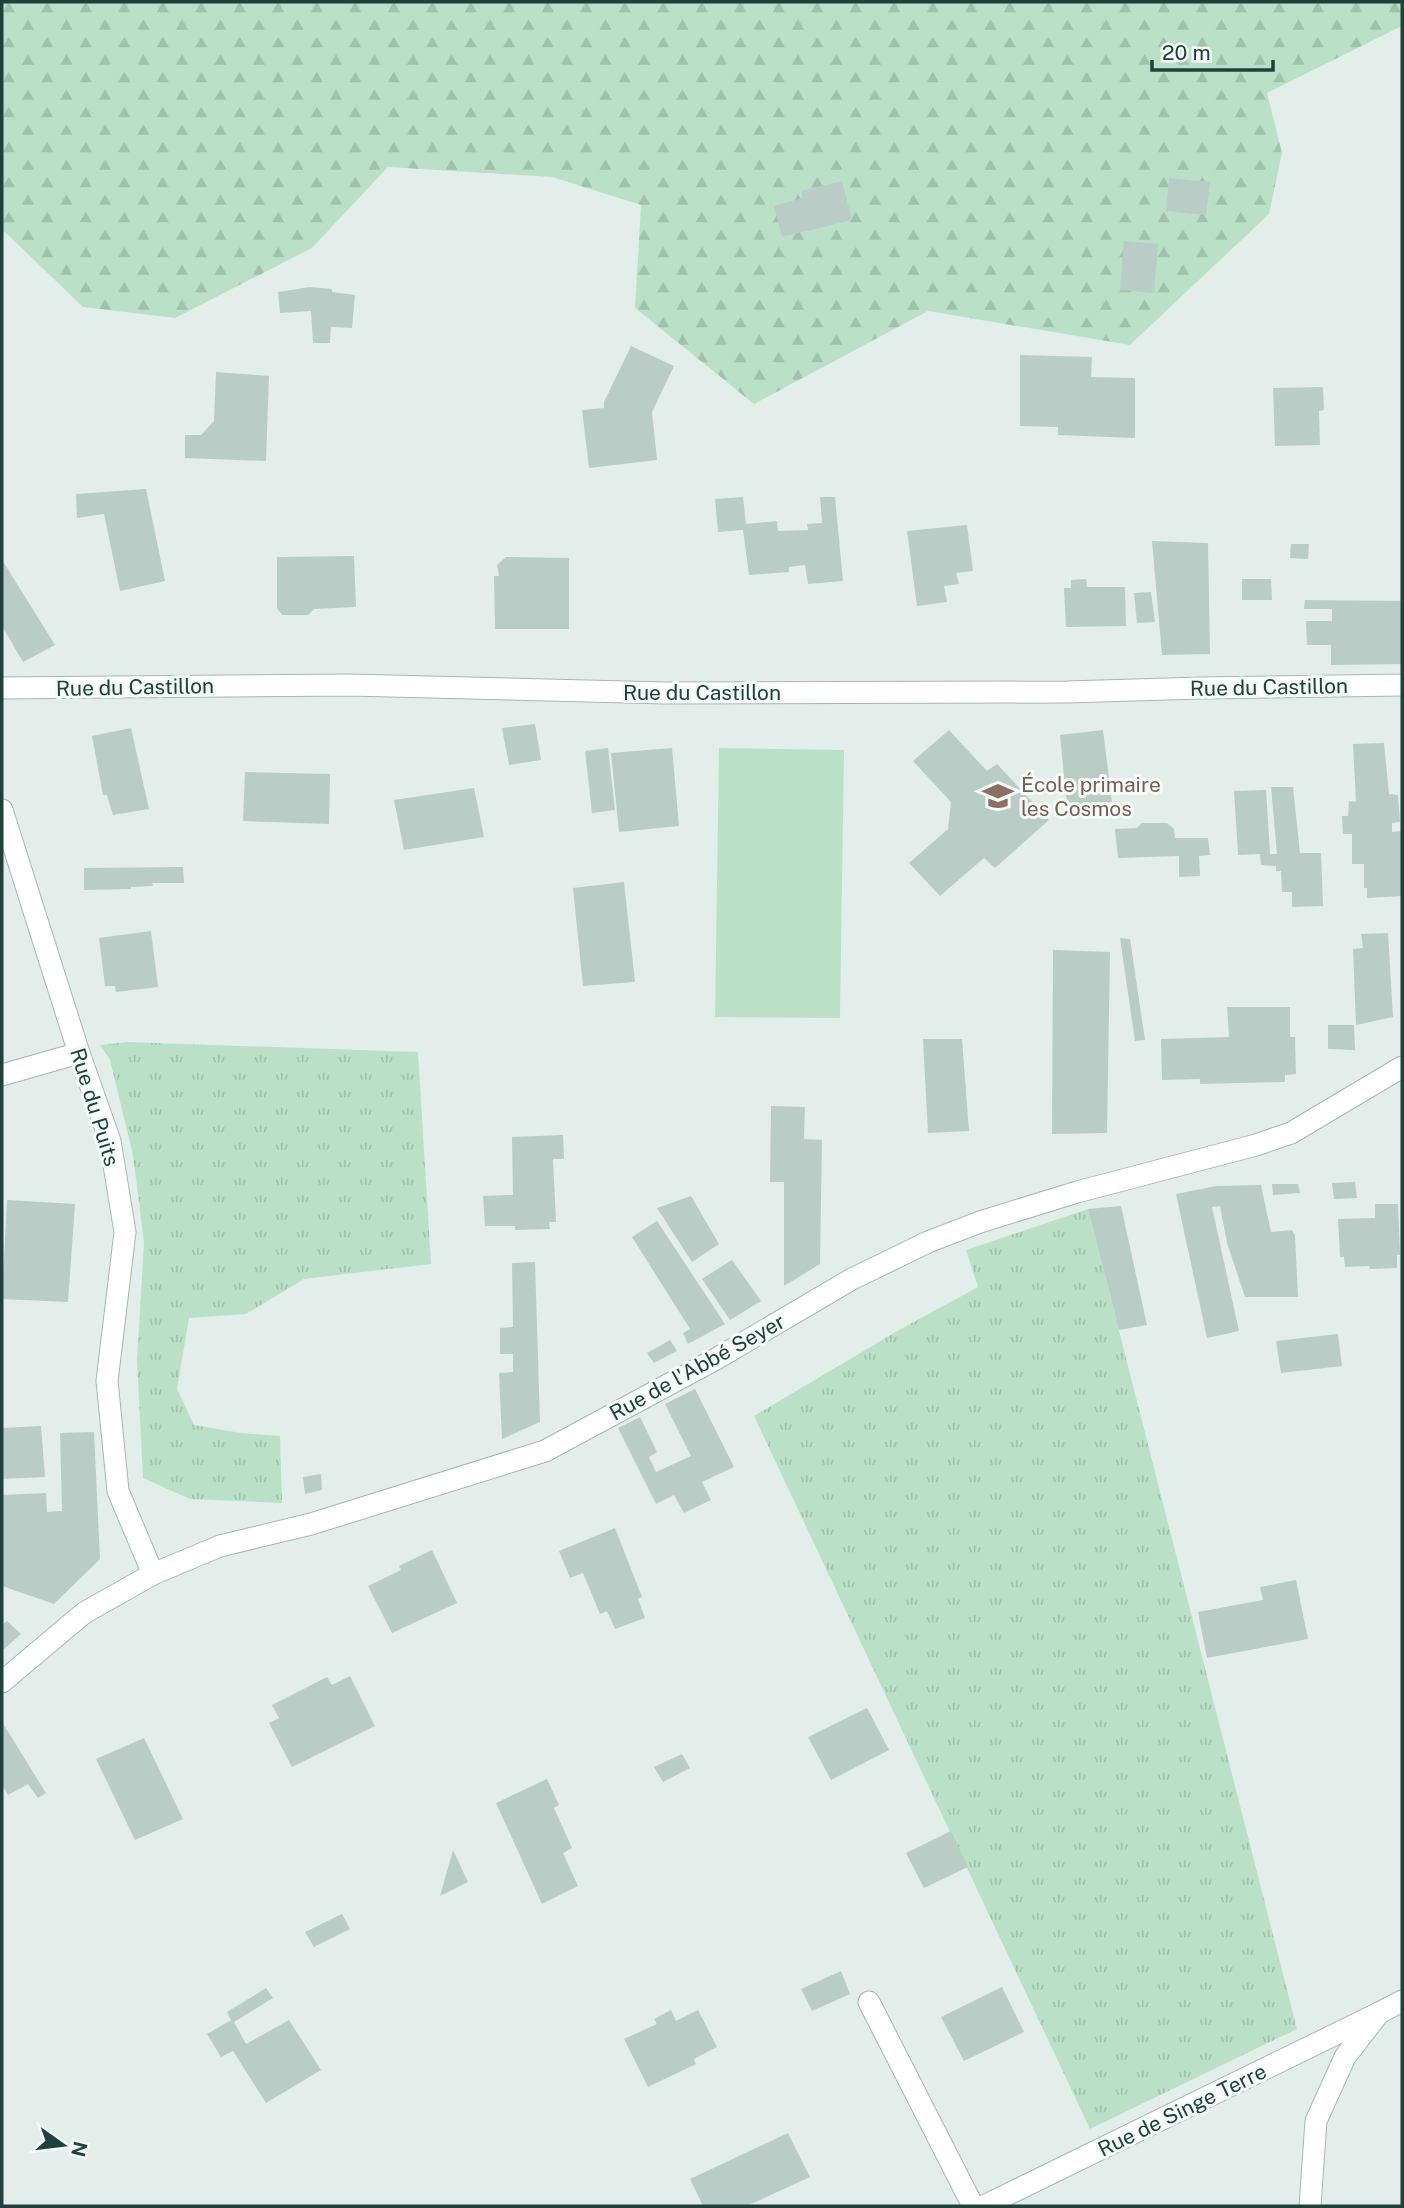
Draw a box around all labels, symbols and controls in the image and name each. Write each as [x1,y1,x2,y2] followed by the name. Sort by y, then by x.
[1152,28,1273,72] scale bar
[1162,40,1211,65] text: 20 m
[56,673,214,701] street label: Rue du Castillon
[1190,673,1348,701] street label: Rue du Castillon
[623,680,781,705] street label: Rue du Castillon
[1021,772,1161,821] place label: École primaire les Cosmos
[981,779,1015,813] school or university icon: École primaire les Cosmos
[65,1045,125,1169] street label: Rue du Puits
[605,1308,789,1426] street label: Rue de l'Abbé Seyer
[1094,2058,1270,2162] street label: Rue de Singe Terre
[28,2110,98,2180] north arrow
[67,2139,92,2159] text: N

